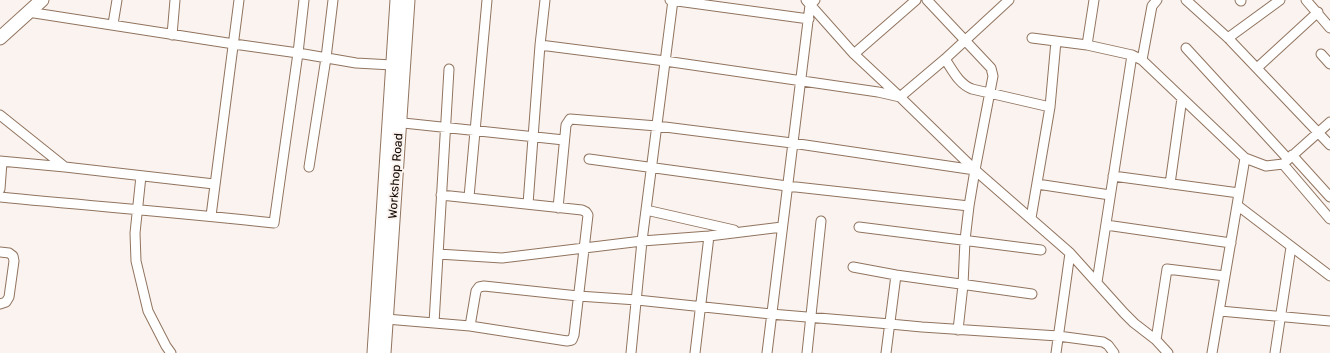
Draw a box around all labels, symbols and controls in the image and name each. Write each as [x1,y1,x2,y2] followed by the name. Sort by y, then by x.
[386,133,406,219] street label: Workshop Road

